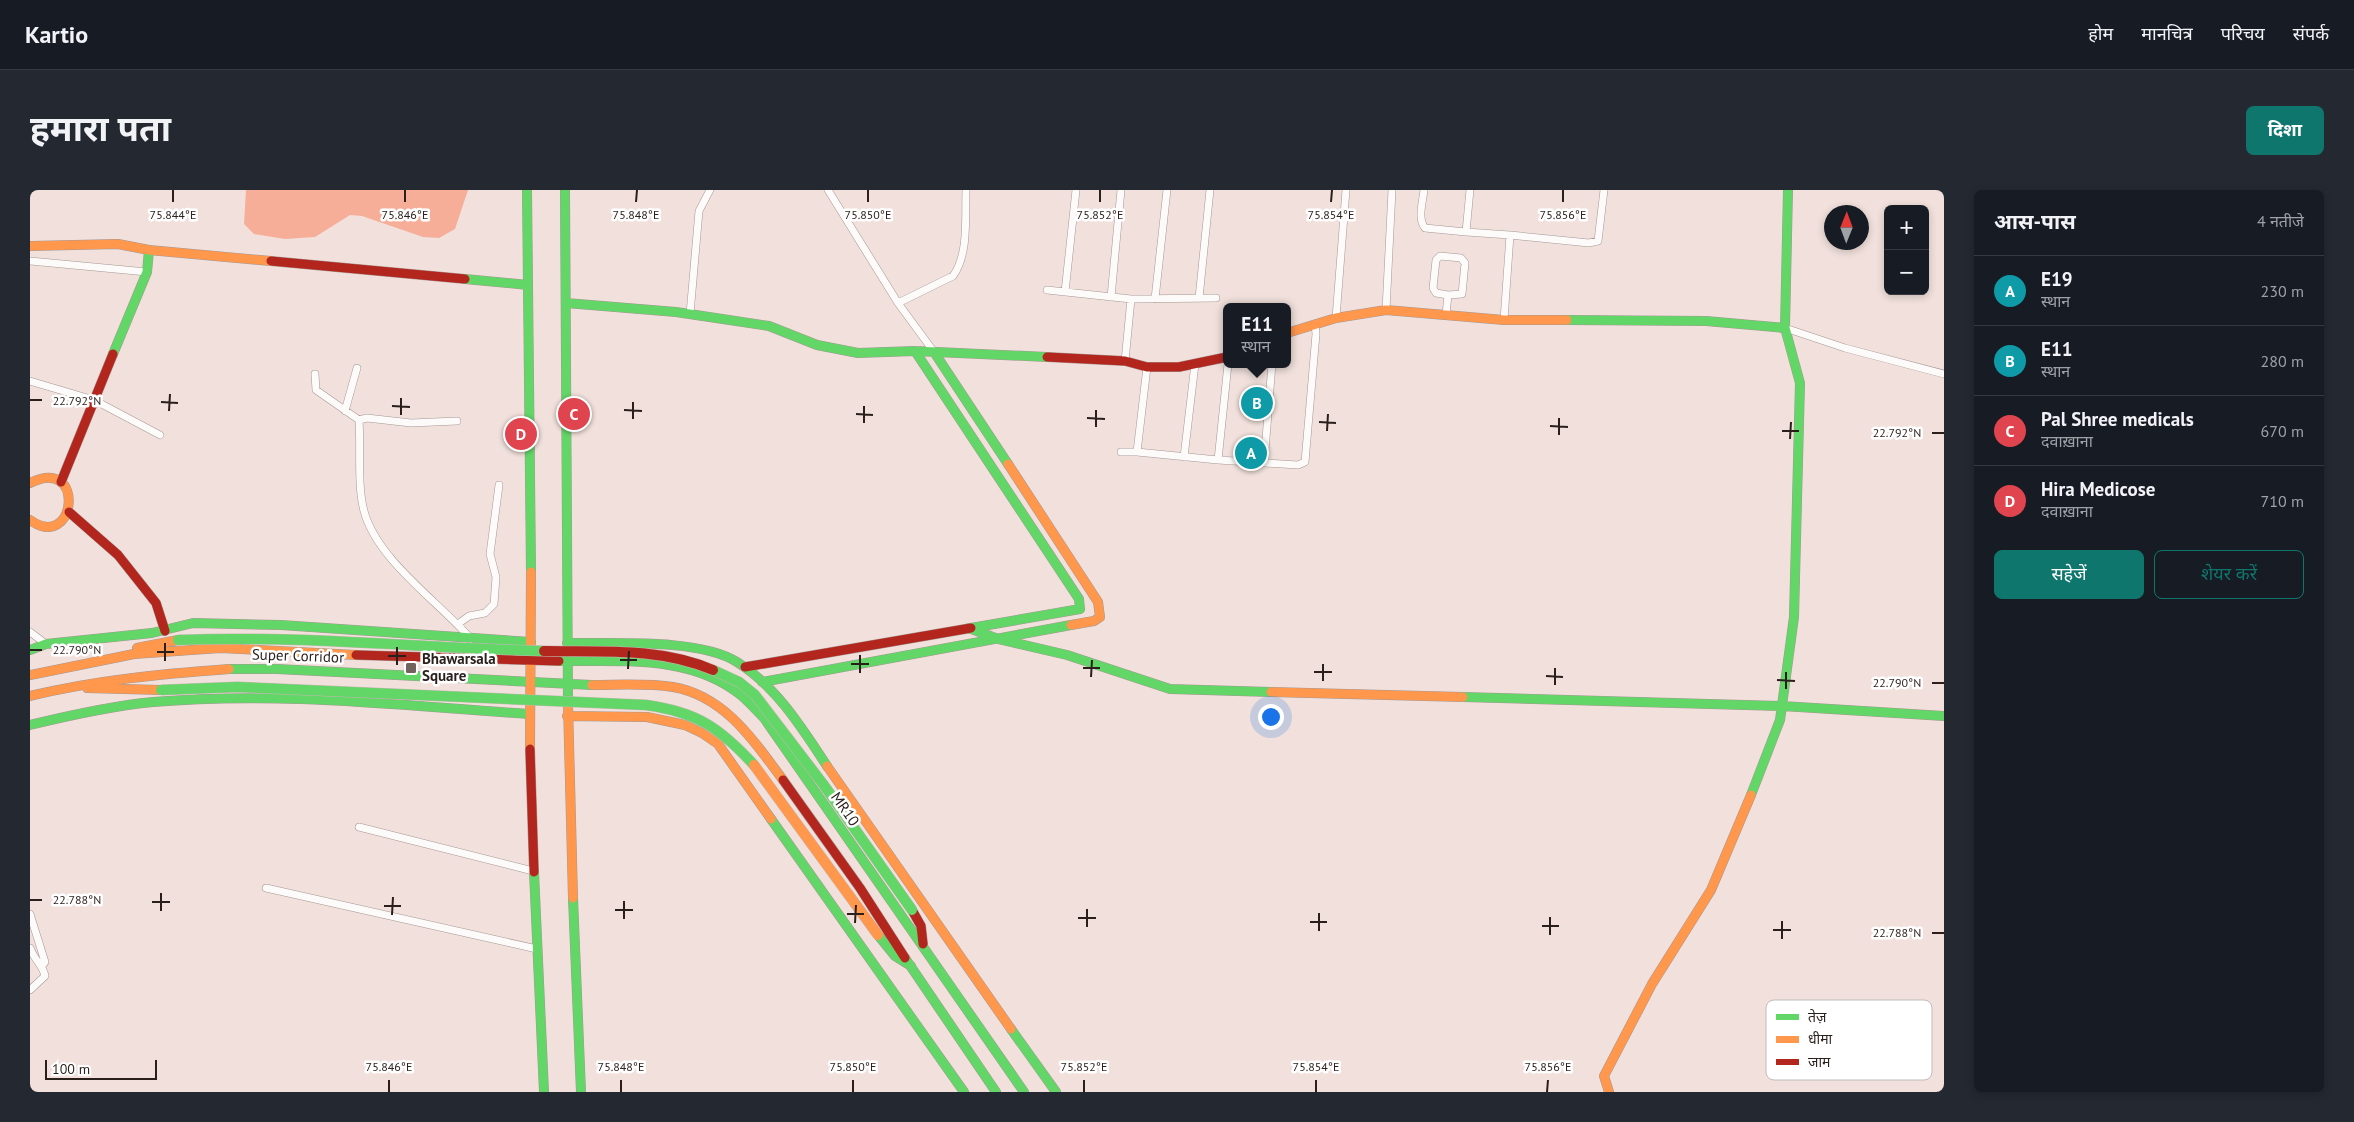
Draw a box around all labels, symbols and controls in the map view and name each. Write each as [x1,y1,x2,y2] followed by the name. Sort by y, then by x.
[25,19,88,50] text: Kartio
[2088,22,2113,45] text: होम
[2141,22,2193,45] text: मानचित्र
[2221,22,2265,45] text: परिचय
[2293,22,2329,45] text: संपर्क
[30,105,171,151] text: हमारा पता
[2246,106,2324,155] button: दिशा
[1824,205,1869,250] north arrow
[1884,205,1929,295] map controls
[1884,205,1929,250] button: +
[150,207,196,222] text: 75.844°E
[382,207,428,222] text: 75.846°E
[613,207,659,222] text: 75.848°E
[845,207,891,222] text: 75.850°E
[1077,207,1123,222] text: 75.852°E
[1308,207,1354,222] text: 75.854°E
[1540,207,1586,222] text: 75.856°E
[1994,208,2076,235] text: आस-पास
[2257,211,2304,231] text: 4 नतीजे
[1884,250,1929,295] button: −
[2041,267,2072,291] text: E19
[2005,281,2015,301] text: A
[2261,281,2304,301] text: 230 m
[2041,291,2070,311] text: स्थान
[1223,303,1291,368] popup
[1241,312,1273,336] text: E11
[1241,336,1270,356] text: स्थान
[2041,337,2072,361] text: E11
[2005,351,2015,371] text: B
[2261,351,2304,371] text: 280 m
[2041,361,2070,381] text: स्थान
[1241,384,1273,422] pin: B
[53,393,101,408] text: 22.792°N
[558,395,590,433] pin: C
[2041,407,2194,431] text: Pal Shree medicals
[505,415,537,453] pin: D
[2006,421,2014,441] text: C
[2261,421,2304,441] text: 670 m
[1873,425,1921,440] text: 22.792°N
[2041,431,2093,451] text: दवाख़ाना
[1235,434,1267,472] pin: A
[2041,477,2155,501] text: Hira Medicose
[2005,491,2015,511] text: D
[2261,491,2304,511] text: 710 m
[2041,501,2093,521] text: दवाख़ाना
[1994,550,2144,599] button: सहेजें
[2154,550,2304,599] button: शेयर करें
[53,642,101,657] text: 22.790°N
[252,644,345,667] street label: Super Corridor
[422,649,496,685] place label: Bhawarsala Square
[404,661,418,675] marker: Bhawarsala Square
[1873,675,1921,690] text: 22.790°N
[1258,704,1284,730] your location
[827,788,864,829] street label: MR10
[53,892,101,907] text: 22.788°N
[1873,925,1921,940] text: 22.788°N
[1766,1000,1932,1080] legend
[1808,1008,1827,1026] text: तेज़
[1808,1030,1833,1048] text: धीमा
[1808,1053,1831,1071] text: जाम
[45,1057,158,1080] scale bar
[366,1059,412,1074] text: 75.846°E
[598,1059,644,1074] text: 75.848°E
[830,1059,876,1074] text: 75.850°E
[1061,1059,1107,1074] text: 75.852°E
[1293,1059,1339,1074] text: 75.854°E
[1525,1059,1571,1074] text: 75.856°E
[52,1060,90,1078] text: 100 m

